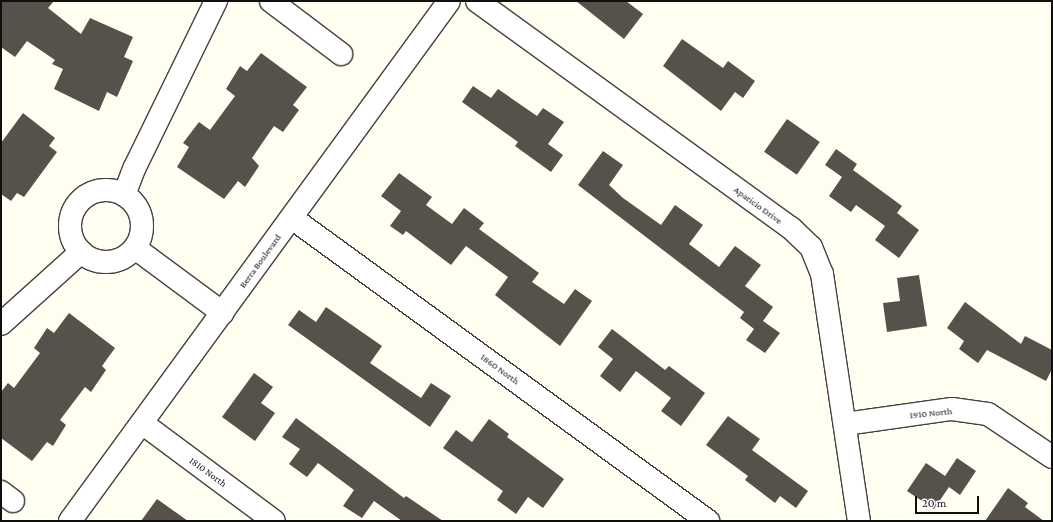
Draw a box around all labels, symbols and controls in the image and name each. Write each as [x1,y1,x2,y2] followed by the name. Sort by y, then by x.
[731,183,785,227] street label: Aparicio Drive
[236,232,284,290] street label: Berra Boulevard
[478,351,522,387] street label: 1860 North
[909,405,953,421] street label: 1910 North
[187,454,229,490] street label: 1810 North
[917,488,981,514] scale bar
[922,496,946,510] text: 20 m

